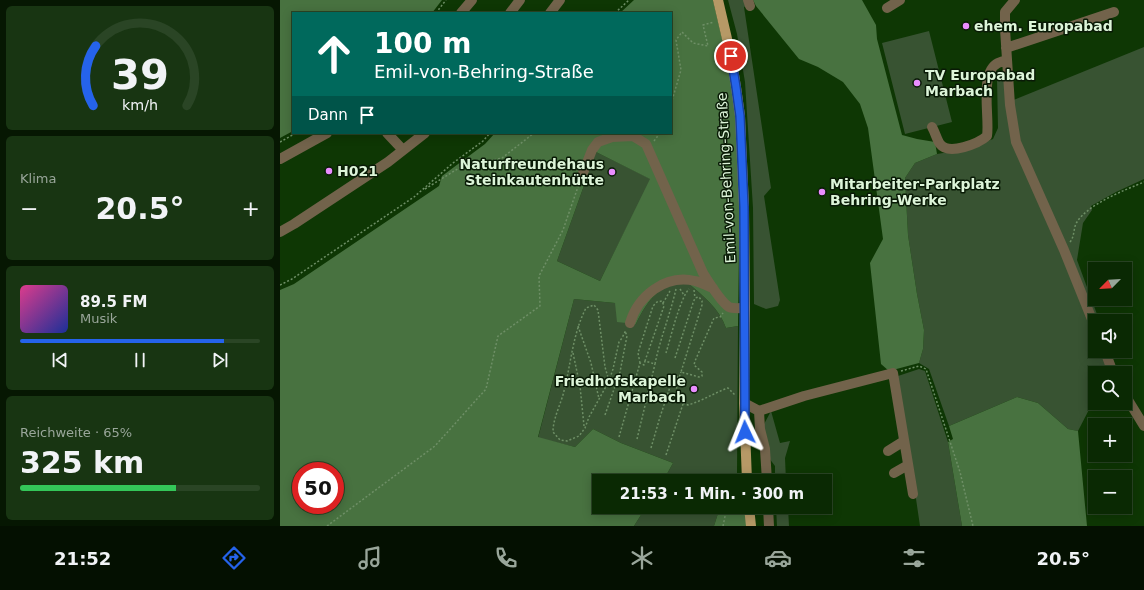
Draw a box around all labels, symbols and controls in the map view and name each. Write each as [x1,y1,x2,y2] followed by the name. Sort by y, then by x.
[974,18,1113,34] place label: ehem. Europabad
[961,21,971,31] marker: ehem. Europabad
[374,27,471,60] text: 100 m
[308,28,360,80] icon: ahead
[714,39,748,73] pin
[720,45,742,67] icon: arrive
[111,50,169,99] text: 39
[374,61,594,82] text: Emil-von-Behring-Straße
[925,67,1035,99] place label: TV Europabad Marbach
[912,78,922,88] marker: TV Europabad Marbach
[714,92,738,264] street label: Emil-von-Behring-Straße
[122,97,158,113] text: km/h
[356,104,378,126] icon: arrive
[308,106,348,124] text: Dann
[460,156,604,188] place label: Naturfreundehaus Steinkautenhütte
[337,163,378,179] place label: H021
[324,166,334,176] marker: H021
[607,167,617,177] marker: Naturfreundehaus Steinkautenhütte
[20,171,56,186] text: Klima
[830,176,1000,208] place label: Mitarbeiter-Parkplatz Behring-Werke
[817,187,827,197] marker: Mitarbeiter-Parkplatz Behring-Werke
[95,191,185,226] text: 20.5°
[20,196,38,221] text: −
[242,196,260,221] text: +
[1088,262,1132,306] north arrow
[1088,262,1132,514] map controls
[80,293,147,311] text: 89.5 FM
[80,311,117,326] text: Musik
[1088,314,1132,358] button: sound
[49,349,71,371] icon: previous
[129,349,151,371] icon: pause
[209,349,231,371] icon: next
[1088,366,1132,410] button: search
[555,373,686,405] place label: Friedhofskapelle Marbach
[689,384,699,394] marker: Friedhofskapelle Marbach
[724,411,766,453] position arrow
[1088,418,1132,462] button: +
[20,425,132,440] text: Reichweite · 65%
[20,445,144,480] text: 325 km
[292,462,344,514] speed limit sign: 50
[1088,470,1132,514] button: −
[620,485,804,503] text: 21:53 · 1 Min. · 300 m
[220,544,248,572] icon: directions
[356,544,384,572] icon: music
[492,544,520,572] icon: phone
[628,544,656,572] icon: climate
[764,544,792,572] icon: car
[900,544,928,572] icon: filters
[54,548,111,569] text: 21:52
[1036,548,1090,569] text: 20.5°

